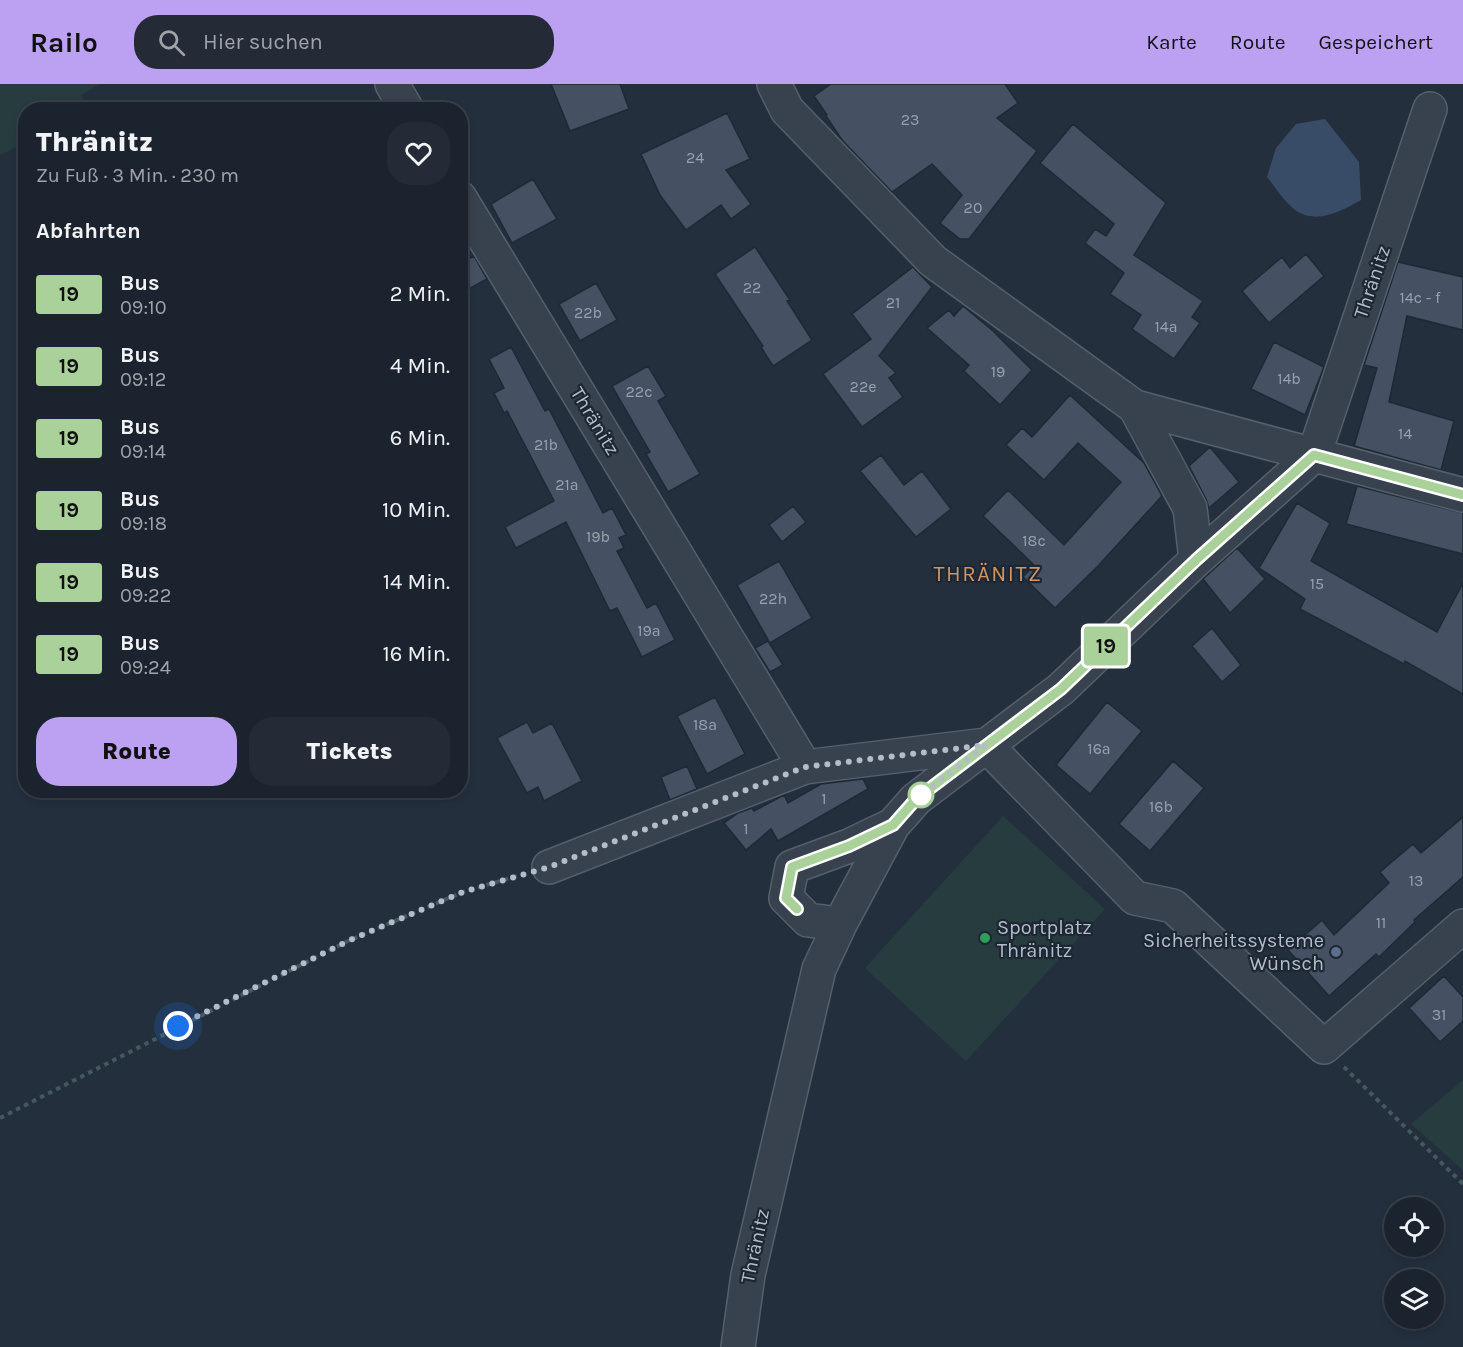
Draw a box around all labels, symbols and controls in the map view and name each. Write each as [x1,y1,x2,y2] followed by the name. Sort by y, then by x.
[134,15,554,69] search box
[30,26,98,59] text: Railo
[155,26,188,59] icon: search
[203,29,323,55] text: Hier suchen
[1146,30,1197,54] text: Karte
[1230,30,1286,54] text: Route
[1319,30,1433,54] text: Gespeichert
[901,110,919,129] house number: 23
[387,122,450,185] button: heart
[36,125,153,158] text: Thränitz
[686,148,704,167] house number: 24
[36,164,239,187] text: Zu Fuß · 3 Min. · 230 m
[964,198,982,217] house number: 20
[36,218,141,244] text: Abfahrten
[1349,243,1395,321] street label: Thränitz
[120,270,160,296] text: Bus
[743,278,761,297] house number: 22
[390,281,450,307] text: 2 Min.
[59,282,79,306] text: 19
[1399,288,1441,307] house number: 14c - f
[886,293,900,312] house number: 21
[120,296,167,319] text: 09:10
[574,303,602,322] house number: 22b
[1154,317,1178,336] house number: 14a
[120,342,160,368] text: Bus
[390,353,450,379] text: 4 Min.
[59,354,79,378] text: 19
[991,362,1005,381] house number: 19
[120,368,166,391] text: 09:12
[1277,369,1301,388] house number: 14b
[850,377,876,396] house number: 22e
[626,382,652,401] house number: 22c
[566,383,624,459] street label: Thränitz
[120,414,160,440] text: Bus
[1398,424,1412,443] house number: 14
[390,425,450,451] text: 6 Min.
[59,426,79,450] text: 19
[534,435,558,454] house number: 21b
[120,440,166,463] text: 09:14
[555,475,579,494] house number: 21a
[120,486,160,512] text: Bus
[382,497,450,523] text: 10 Min.
[59,498,79,522] text: 19
[120,512,167,535] text: 09:18
[586,527,610,546] house number: 19b
[1022,531,1046,550] house number: 18c
[120,558,160,584] text: Bus
[933,561,1043,587] district label: THRÄNITZ
[383,569,450,595] text: 14 Min.
[59,570,79,594] text: 19
[1310,574,1324,593] house number: 15
[120,584,171,607] text: 09:22
[759,589,787,608] house number: 22h
[637,621,661,640] house number: 19a
[1079,626,1133,666] line badge: 19
[120,630,160,656] text: Bus
[1096,634,1116,658] text: 19
[383,641,450,667] text: 16 Min.
[59,642,79,666] text: 19
[120,656,171,679] text: 09:24
[693,715,717,734] house number: 18a
[36,717,237,786] button: Route
[249,717,450,786] button: Tickets
[1087,739,1111,758] house number: 16a
[908,782,934,808] unlabelled marker
[821,789,827,808] house number: 1
[1149,797,1173,816] house number: 16b
[743,819,749,838] house number: 1
[1409,871,1423,890] house number: 13
[1376,913,1386,932] house number: 11
[997,916,1092,962] place label: Sportplatz Thränitz
[1143,929,1324,975] place label: Sicherheitssysteme Wünsch
[978,931,992,945] marker: Sportplatz Thränitz
[1329,945,1343,959] marker: Sicherheitssysteme Wünsch
[1432,1005,1446,1024] house number: 31
[163,1011,193,1041] your location
[1384,1197,1444,1329] map controls
[1384,1197,1444,1257] button: locate
[736,1207,774,1285] street label: Thränitz
[1384,1269,1444,1329] button: layers

